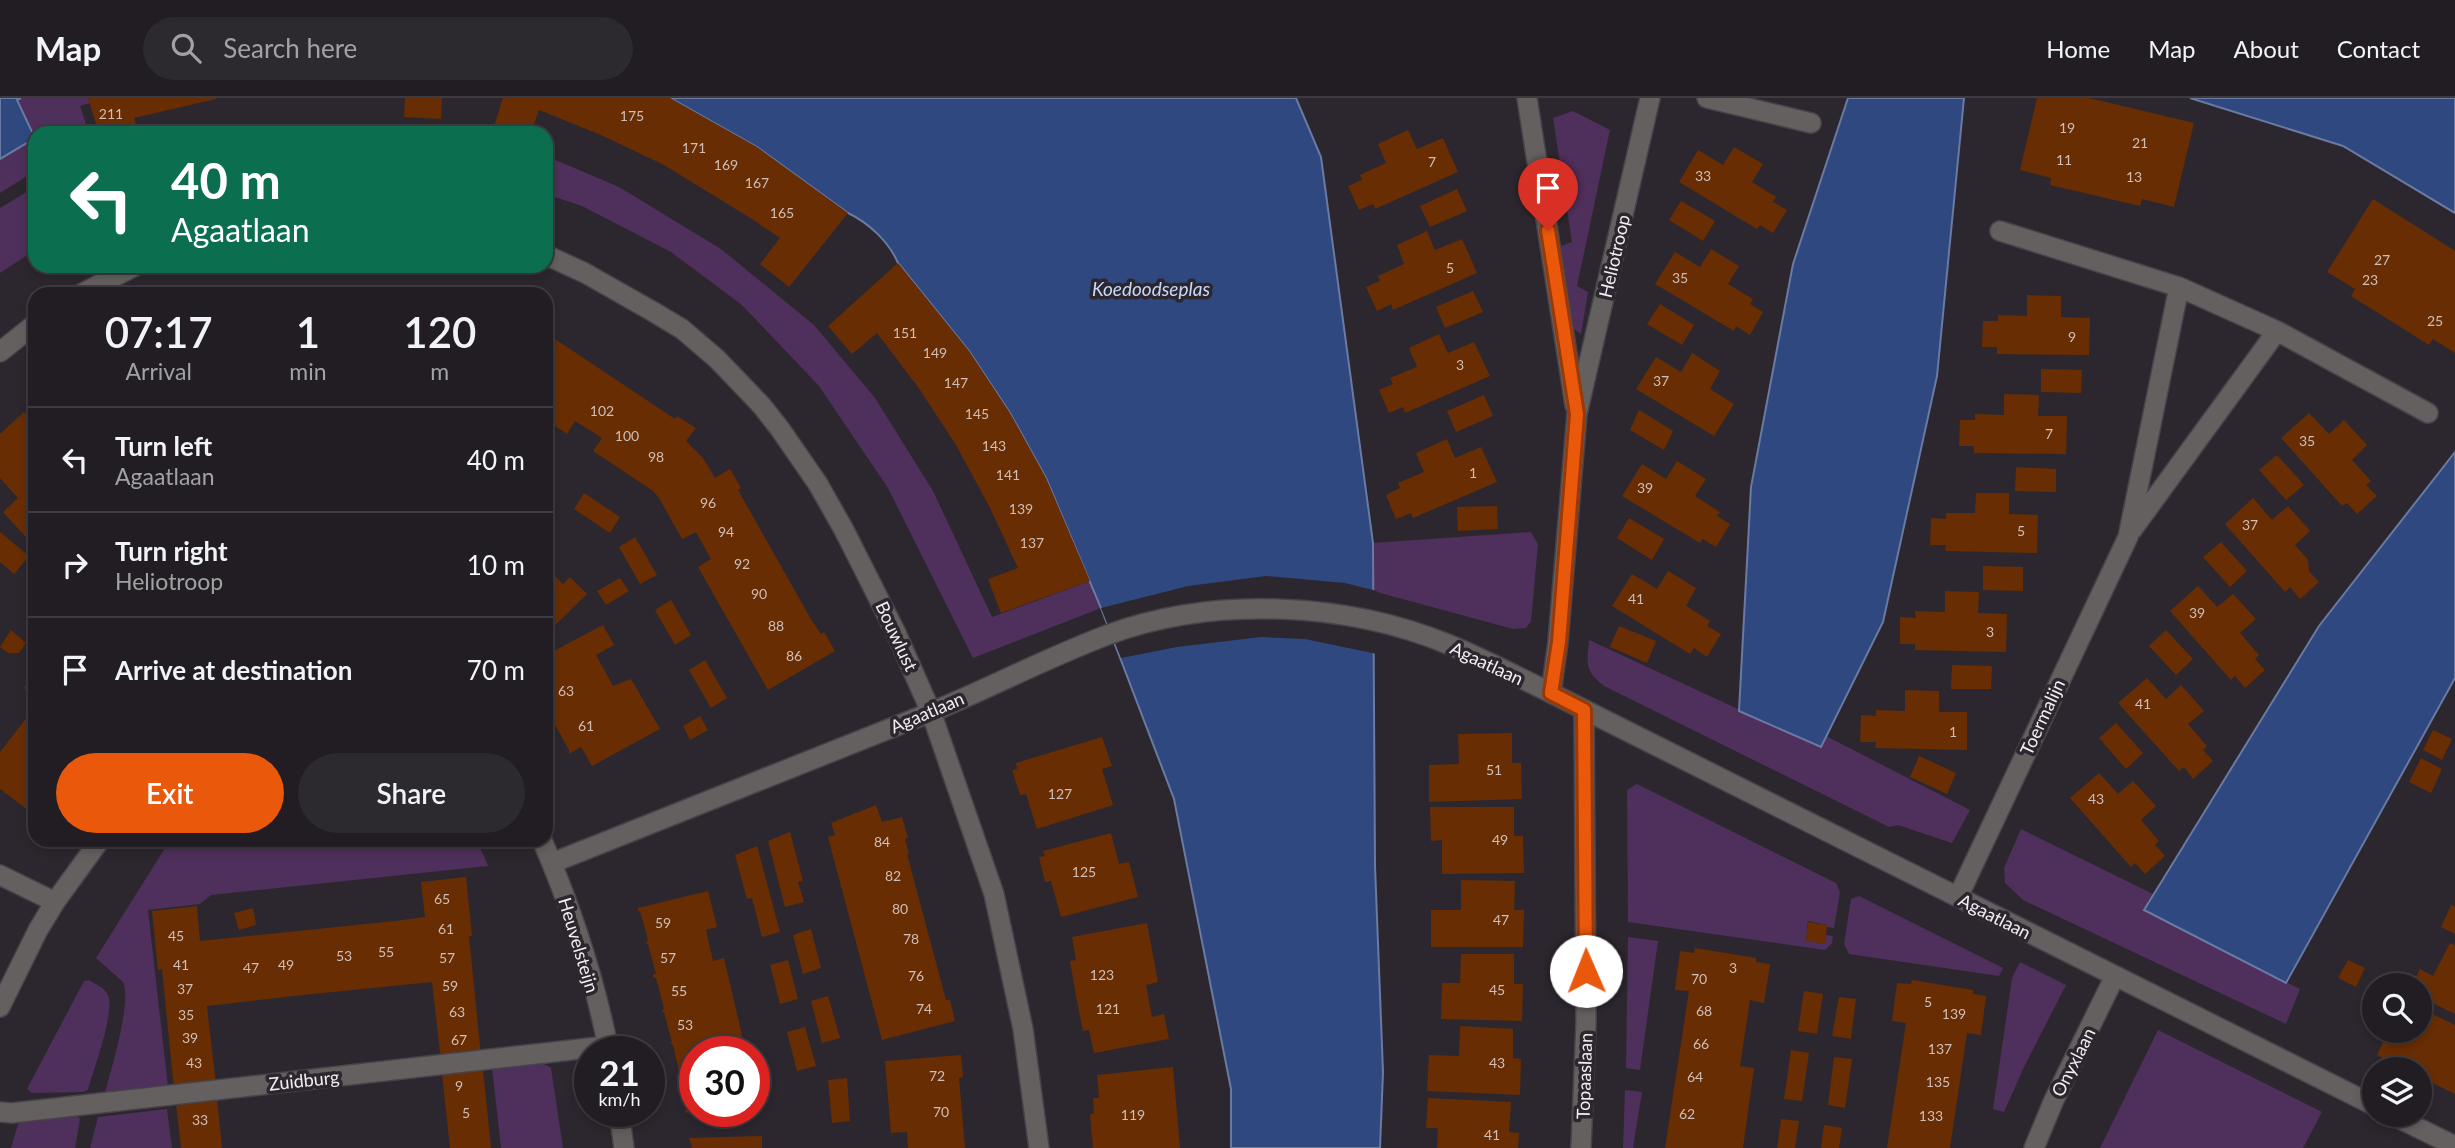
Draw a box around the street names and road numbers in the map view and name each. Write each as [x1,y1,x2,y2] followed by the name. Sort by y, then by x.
[1594,212,1634,300] street label: Heliotroop
[871,598,923,675] street label: Bouwlust
[1447,637,1527,689] street label: Agaatlaan
[2015,675,2069,759] street label: Toermalijn
[887,687,967,737] street label: Agaatlaan
[1955,889,2035,943] street label: Agaatlaan
[554,895,604,995] street label: Heuvelsteijn
[2046,1024,2100,1100] street label: Onyxlaan
[1571,1032,1597,1120] street label: Topaaslaan
[268,1065,340,1095] street label: Zuidburg

